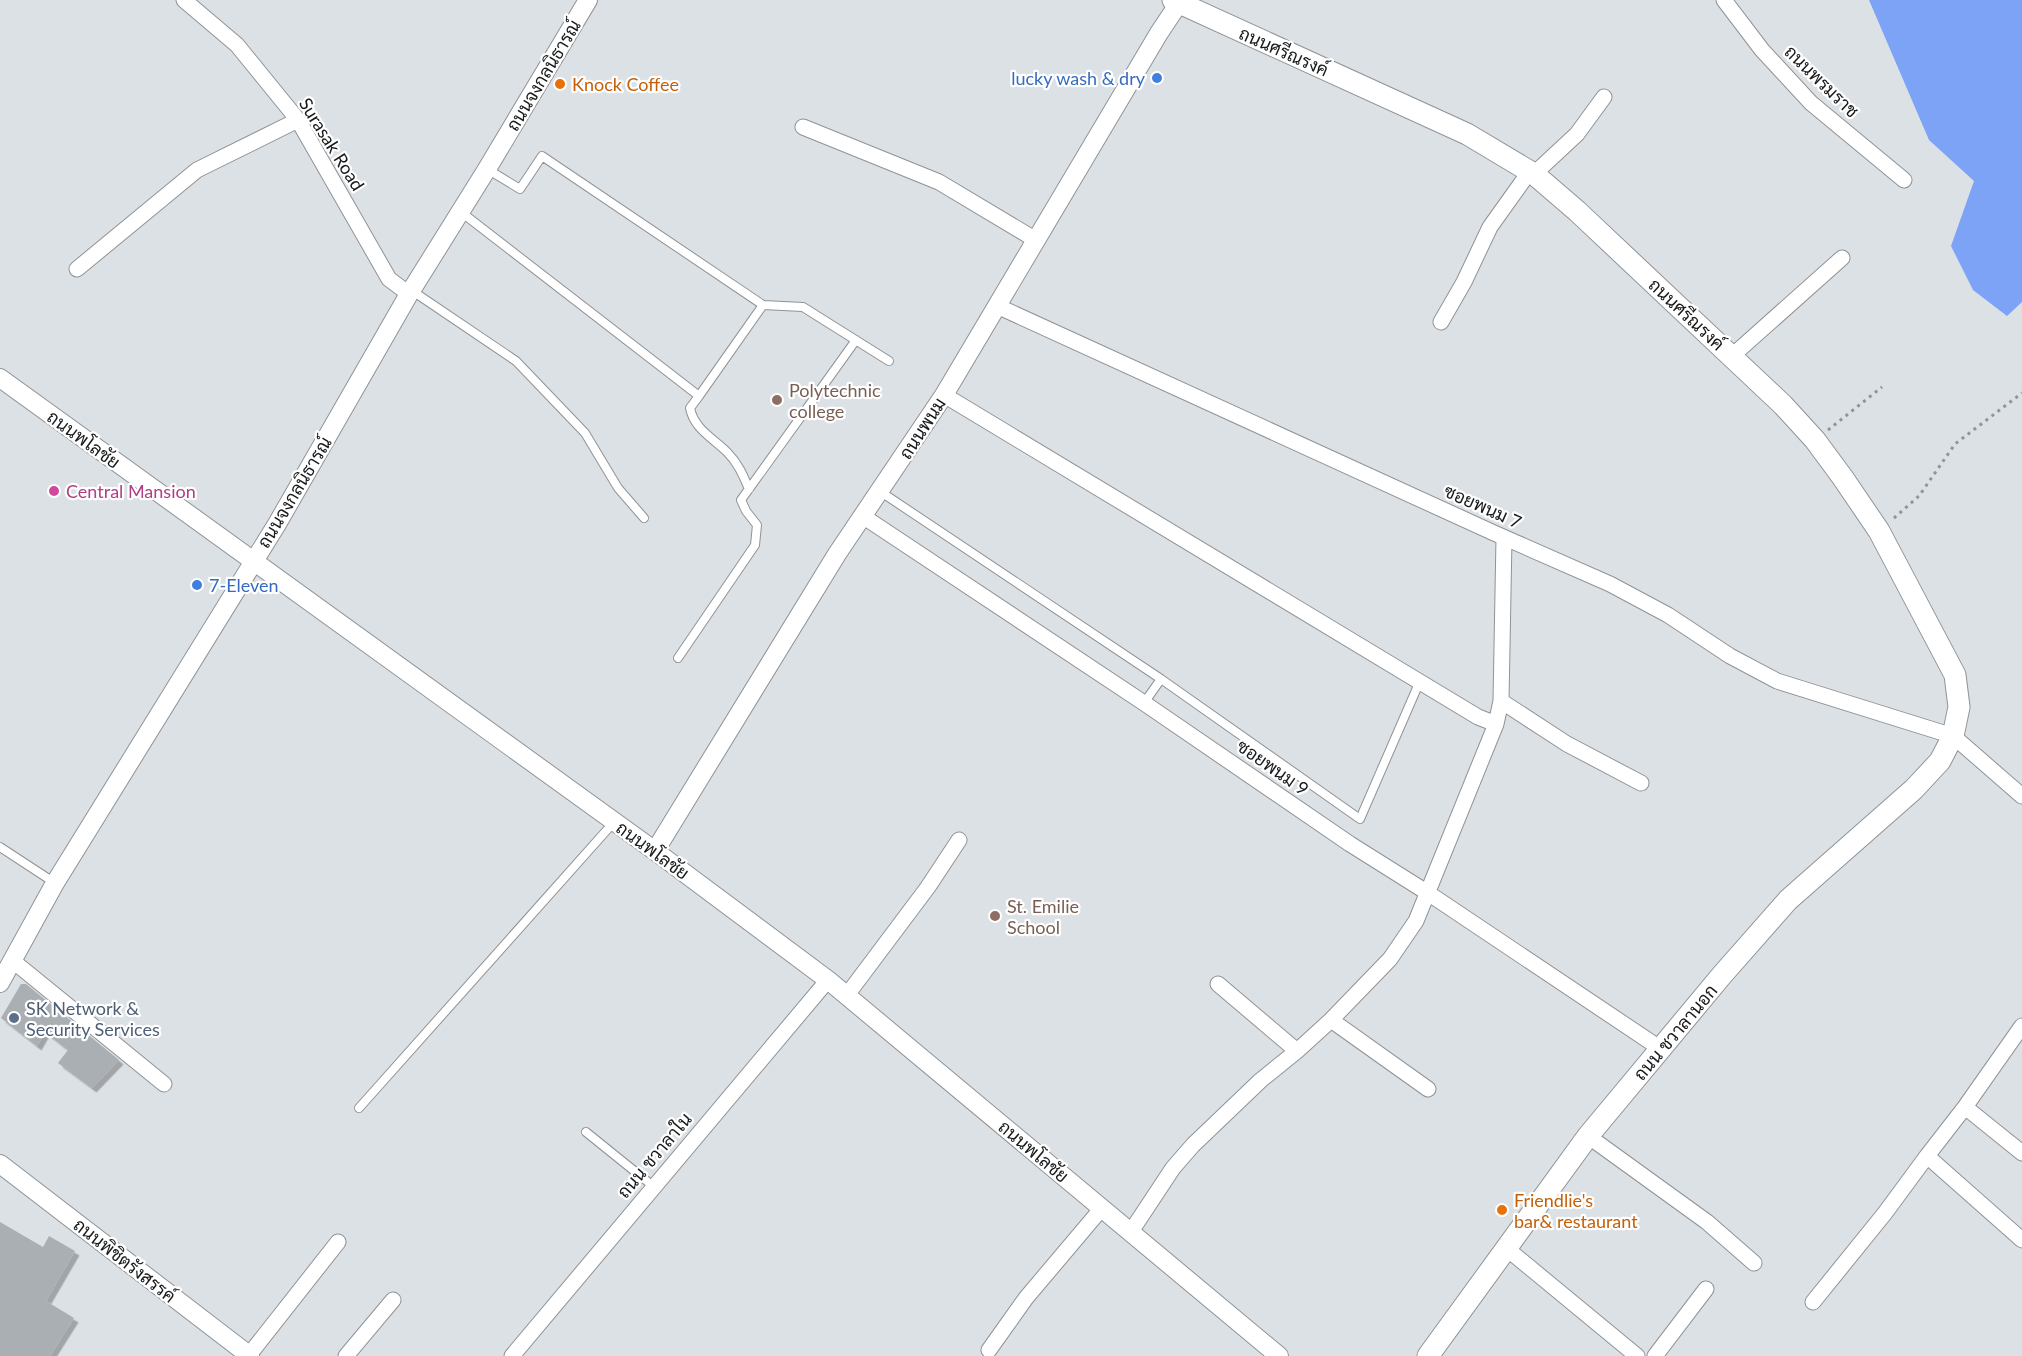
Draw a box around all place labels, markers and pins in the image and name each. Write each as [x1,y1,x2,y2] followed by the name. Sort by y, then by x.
[1011,67,1146,89] place label: lucky wash & dry
[1150,71,1164,85] marker: lucky wash & dry
[572,73,679,95] place label: Knock Coffee
[553,77,567,91] marker: Knock Coffee
[789,379,881,422] place label: Polytechnic college
[770,393,784,407] marker: Polytechnic college
[66,480,196,502] place label: Central Mansion
[47,484,61,498] marker: Central Mansion
[209,574,279,596] place label: 7-Eleven
[190,578,204,592] marker: 7-Eleven
[1007,895,1079,938] place label: St. Emilie School
[988,909,1002,923] marker: St. Emilie School
[26,997,160,1040] place label: SK Network & Security Services
[7,1011,21,1025] marker: SK Network & Security Services
[1514,1189,1638,1232] place label: Friendlie's bar& restaurant
[1495,1203,1509,1217] marker: Friendlie's bar& restaurant

